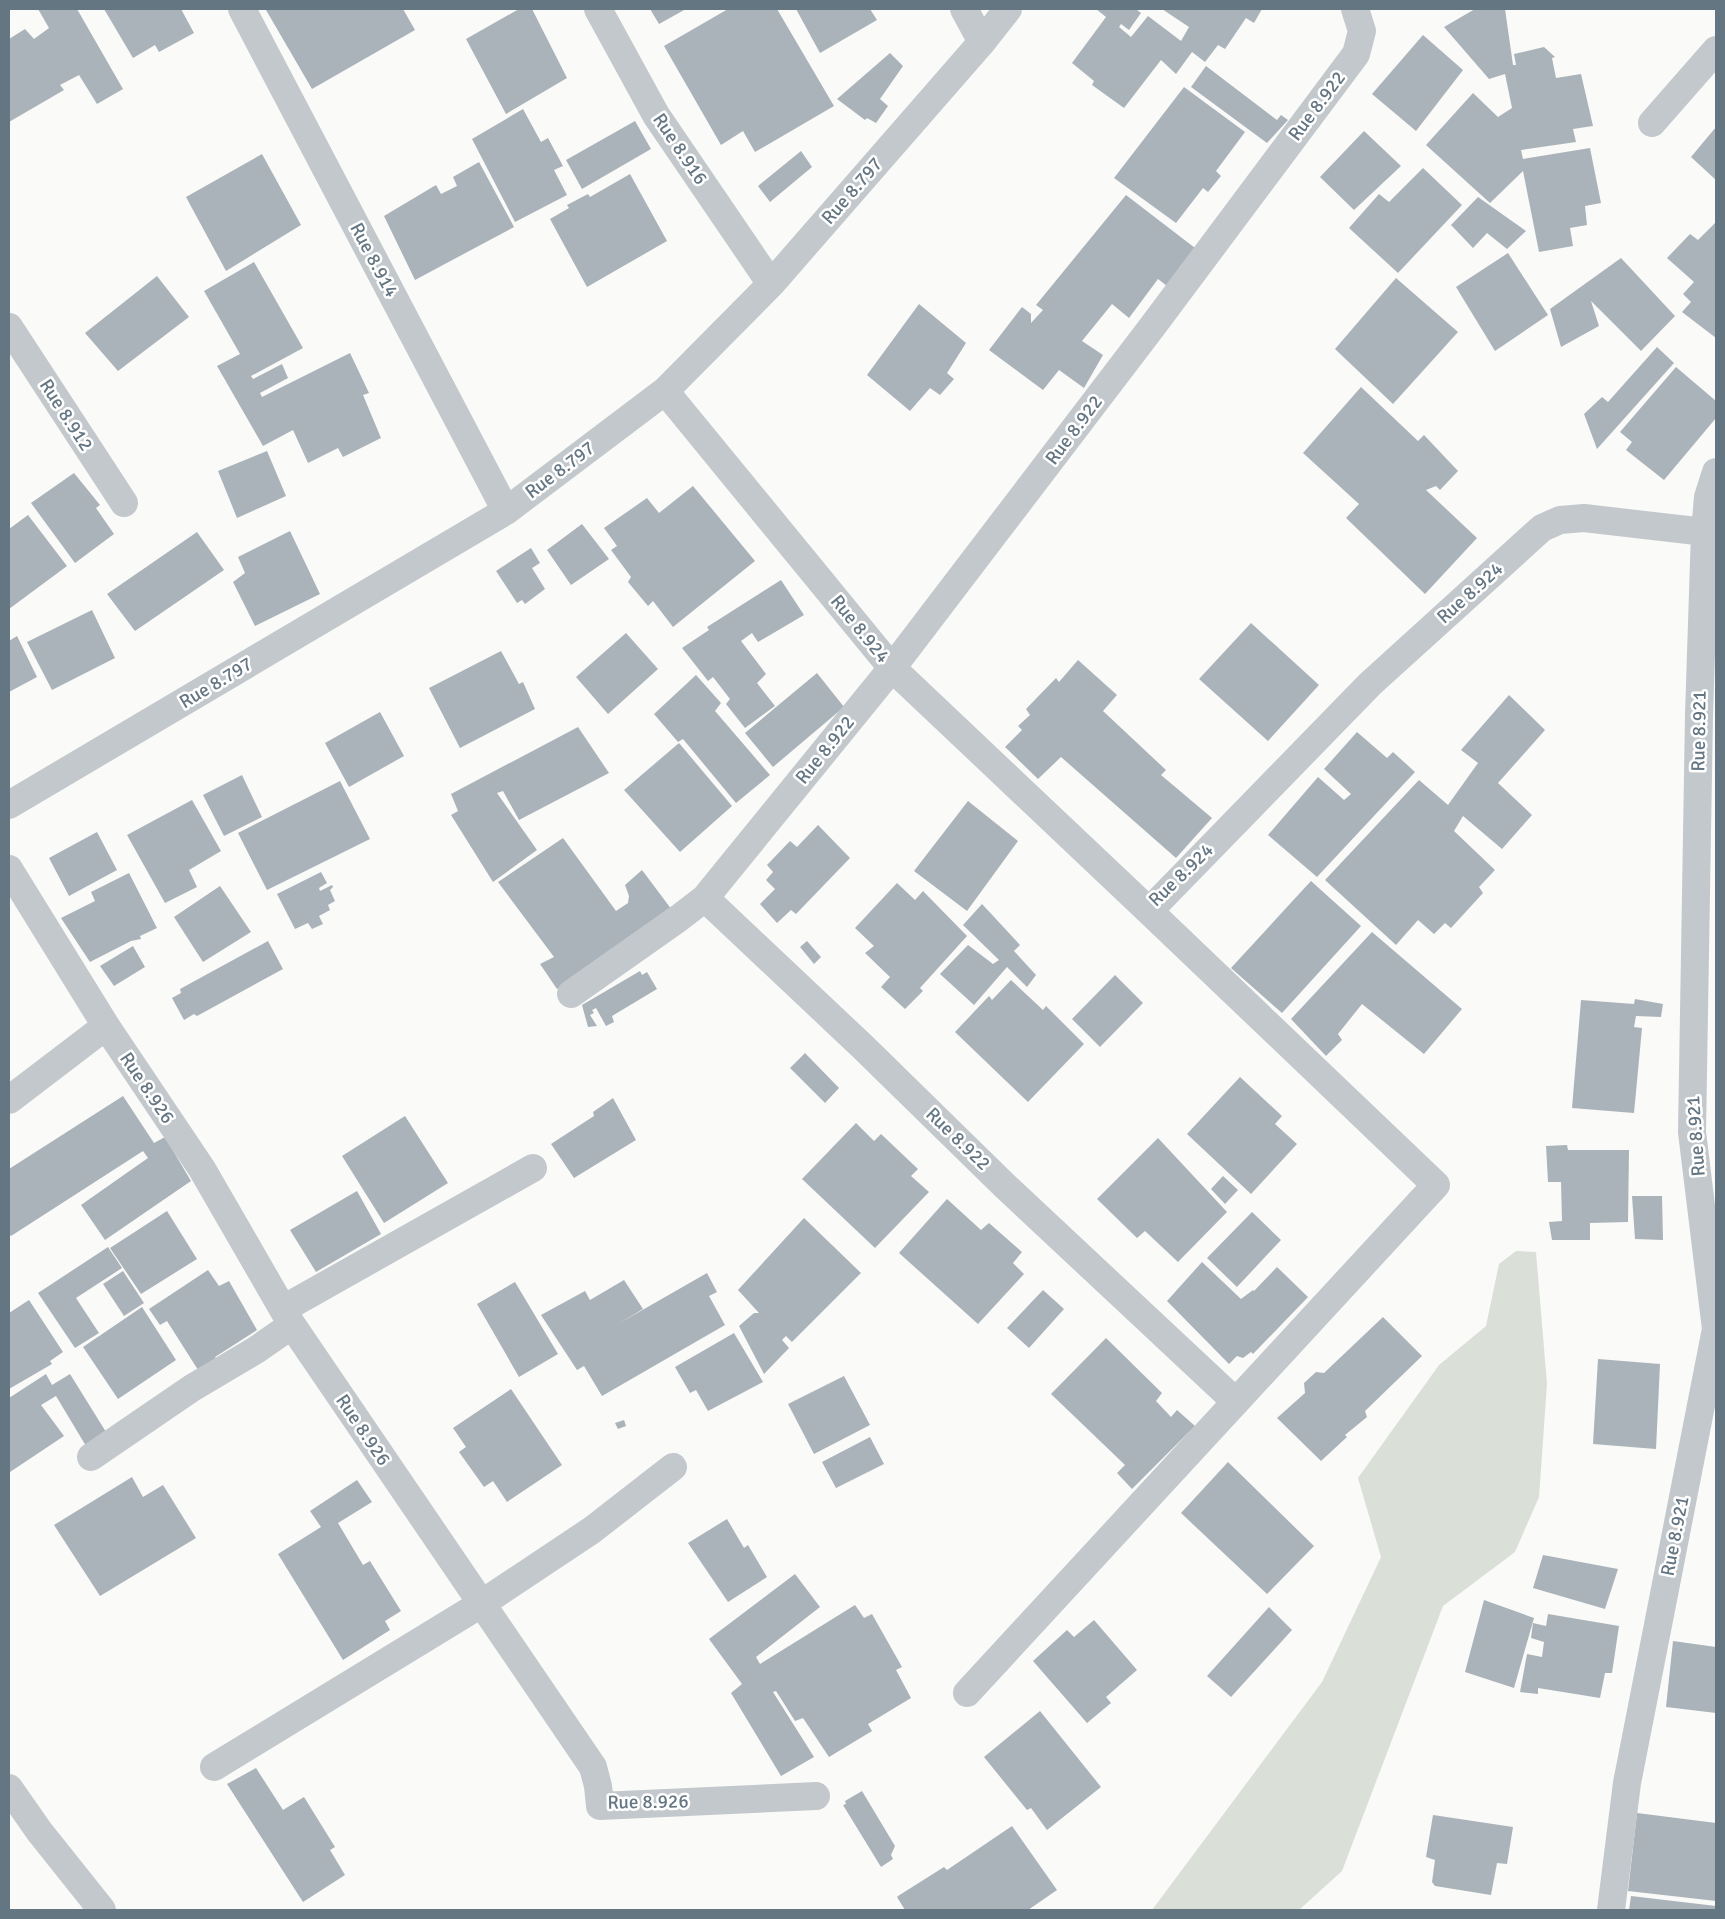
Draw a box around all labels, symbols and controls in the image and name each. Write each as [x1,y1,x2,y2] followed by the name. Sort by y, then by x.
[1283,66,1351,146] street label: Rue 8.922
[647,109,713,189] street label: Rue 8.916
[816,153,888,229] street label: Rue 8.797
[344,219,404,301] street label: Rue 8.914
[34,374,98,456] street label: Rue 8.912
[1040,390,1108,470] street label: Rue 8.922
[520,436,600,504] street label: Rue 8.797
[1432,557,1508,629] street label: Rue 8.924
[825,590,895,668] street label: Rue 8.924
[175,652,257,714] street label: Rue 8.797
[1686,690,1712,772] street label: Rue 8.921
[790,711,860,789] street label: Rue 8.922
[1144,838,1218,912] street label: Rue 8.924
[114,1048,180,1128] street label: Rue 8.926
[1681,1095,1711,1177] street label: Rue 8.921
[921,1102,995,1176] street label: Rue 8.922
[330,1390,396,1470] street label: Rue 8.926
[1655,1494,1695,1578] street label: Rue 8.921
[607,1789,689,1815] street label: Rue 8.926

